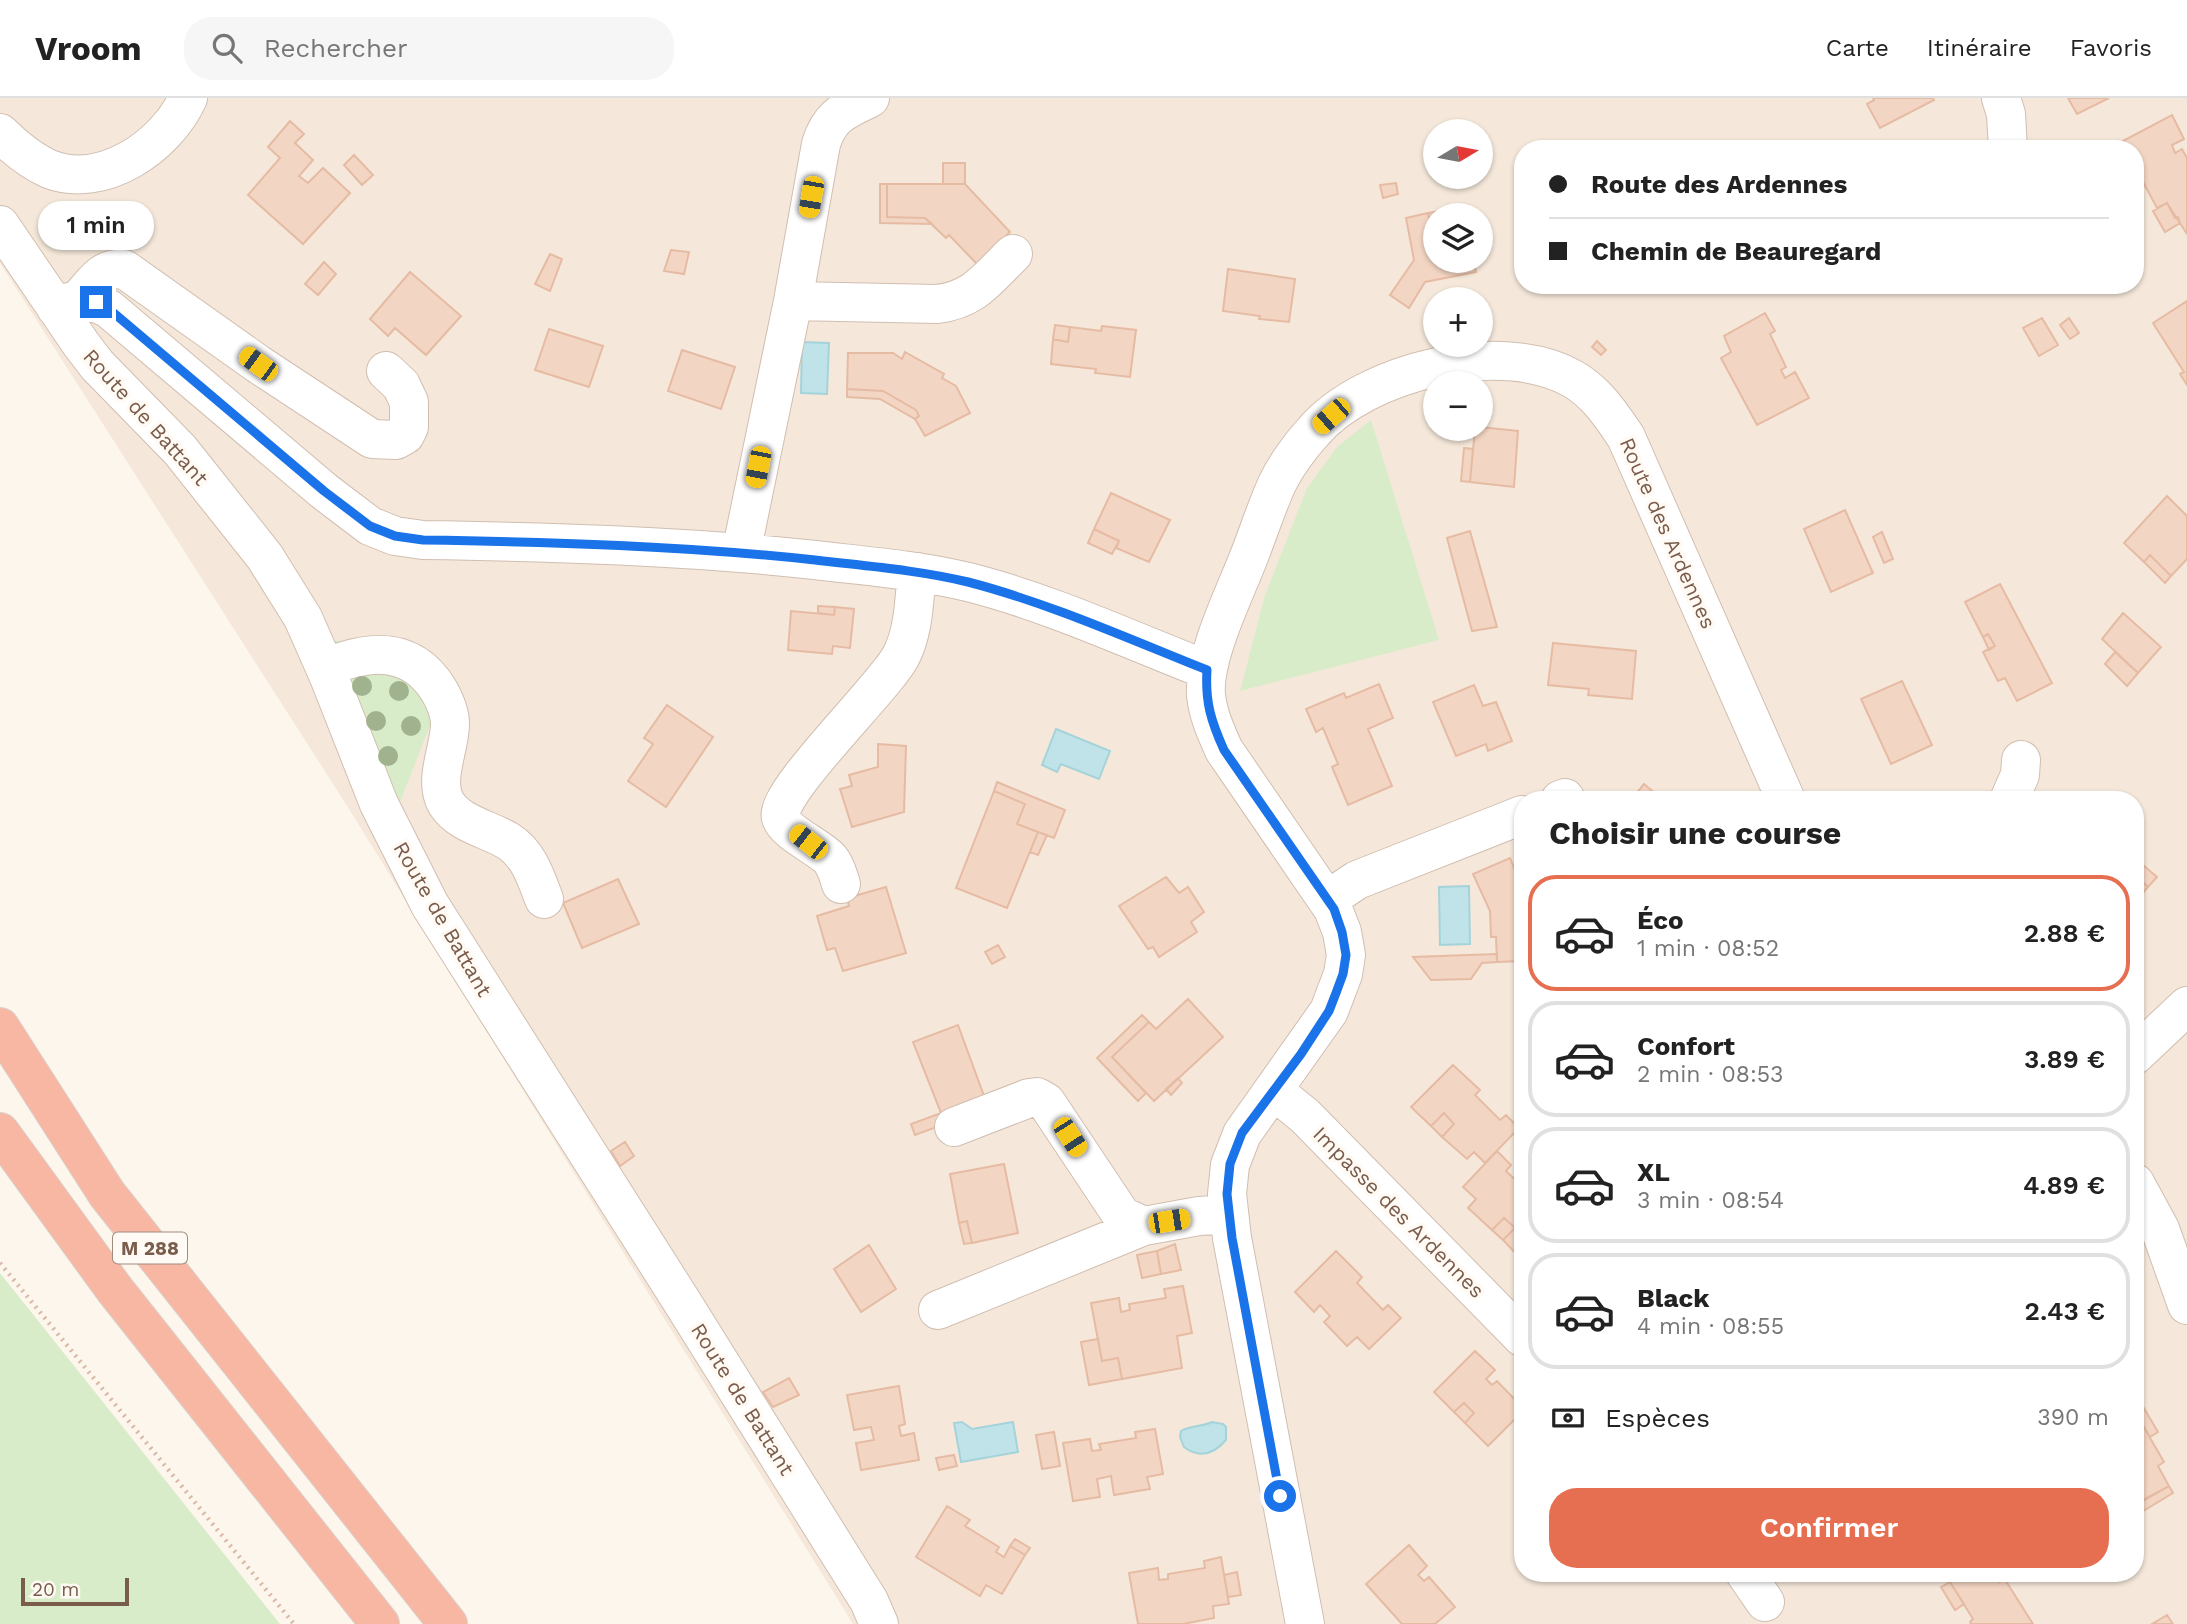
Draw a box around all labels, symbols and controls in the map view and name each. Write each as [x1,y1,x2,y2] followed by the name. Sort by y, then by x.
[184,17,674,80] search box
[35,29,142,68] text: Vroom
[208,29,246,67] icon: search
[264,33,408,63] text: Rechercher
[1826,34,1889,62] text: Carte
[1927,34,2032,62] text: Itinéraire
[2070,34,2152,62] text: Favoris
[1423,119,1493,189] north arrow
[1423,119,1493,441] map controls
[1591,169,1847,199] text: Route des Ardennes
[798,174,825,220] car
[38,200,154,250] callout: 1 min
[1423,203,1493,273] button: layers
[66,212,126,239] text: 1 min
[1591,236,1881,266] text: Chemin de Beauregard
[80,286,112,318] route end
[1423,287,1493,357] button: +
[235,343,282,385] car
[78,344,214,490] street label: Route de Battant
[1423,371,1493,441] button: −
[1309,394,1354,438] car
[1615,434,1721,632] street label: Route des Ardennes
[744,444,773,490] car
[1549,814,1841,852] text: Choisir une course
[785,821,832,863] car
[389,837,498,1001] street label: Route de Battant
[1553,902,1616,965] icon: car
[1637,905,1684,935] text: Éco
[2024,918,2105,948] text: 2.88 €
[1637,935,1779,962] text: 1 min · 08:52
[1553,1028,1616,1091] icon: car
[1637,1031,1735,1061] text: Confort
[2024,1044,2105,1074] text: 3.89 €
[1637,1061,1784,1088] text: 2 min · 08:53
[1050,1114,1091,1160] car
[1308,1121,1490,1303] street label: Impasse des Ardennes
[1553,1154,1616,1217] icon: car
[1637,1157,1670,1187] text: XL
[2023,1170,2105,1200] text: 4.89 €
[1637,1187,1784,1214] text: 3 min · 08:54
[1147,1207,1192,1235] car
[113,1232,187,1264] road number: M 288
[1553,1280,1616,1343] icon: car
[1637,1283,1709,1313] text: Black
[2025,1296,2105,1326] text: 2.43 €
[1637,1313,1784,1340] text: 4 min · 08:55
[686,1318,800,1480] street label: Route de Battant
[1549,1399,1587,1437] icon: cash
[1605,1403,1710,1433] text: Espèces
[2037,1404,2109,1431] text: 390 m
[1264,1480,1296,1512] route start
[1549,1488,2109,1568] button: Confirmer
[21,1575,130,1607] scale bar
[32,1578,79,1601] text: 20 m

